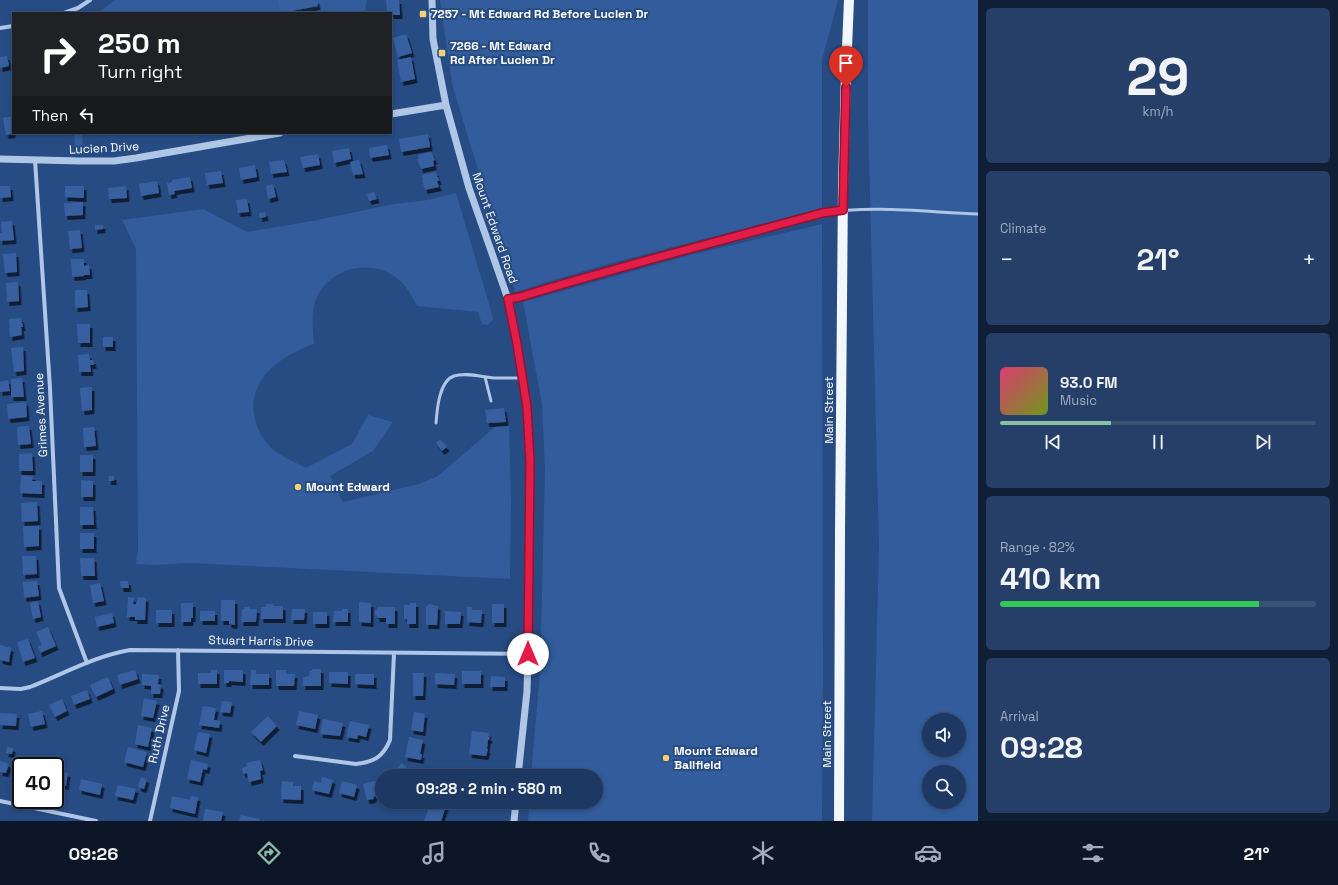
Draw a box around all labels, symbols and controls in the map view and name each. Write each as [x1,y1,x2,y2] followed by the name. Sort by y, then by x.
[431,6,648,22] place label: 7257 - Mt Edward Rd Before Lucien Dr
[418,9,428,19] marker: 7257 - Mt Edward Rd Before Lucien Dr
[98,25,181,61] text: 250 m
[32,28,84,80] icon: right
[450,38,555,68] place label: 7266 - Mt Edward Rd After Lucien Dr
[1127,44,1189,110] text: 29
[829,46,863,87] pin
[437,48,447,58] marker: 7266 - Mt Edward Rd After Lucien Dr
[835,52,857,74] icon: arrive
[98,60,182,83] text: Turn right
[1143,103,1173,120] text: km/h
[76,104,98,126] icon: left
[32,106,68,125] text: Then
[68,138,140,158] street label: Lucien Drive
[468,170,522,286] street label: Mount Edward Road
[1000,220,1046,237] text: Climate
[1136,240,1180,279] text: 21°
[1000,245,1014,273] text: −
[1302,245,1316,273] text: +
[31,372,51,458] street label: Grimes Avenue
[1060,373,1117,392] text: 93.0 FM
[821,376,837,444] street label: Main Street
[1060,392,1097,409] text: Music
[1042,431,1064,453] icon: previous
[1147,431,1169,453] icon: pause
[1252,431,1274,453] icon: next
[306,479,390,495] place label: Mount Edward
[293,482,303,492] marker: Mount Edward
[1000,539,1075,556] text: Range · 82%
[1000,559,1101,598] text: 410 km
[208,632,314,650] street label: Stuart Harris Drive
[507,633,549,675] position arrow
[819,700,835,768] street label: Main Street
[144,703,174,765] street label: Ruth Drive
[1000,708,1039,725] text: Arrival
[922,713,966,809] map controls
[922,713,966,757] button: sound
[1000,728,1083,767] text: 09:28
[674,743,758,773] place label: Mount Edward Ballfield
[661,753,671,763] marker: Mount Edward Ballfield
[12,757,64,809] speed limit sign: 40
[922,765,966,809] button: search
[416,779,562,798] text: 09:28 · 2 min · 580 m
[255,839,283,867] icon: directions
[420,839,448,867] icon: music
[585,839,613,867] icon: phone
[749,839,777,867] icon: climate
[914,839,942,867] icon: car
[1079,839,1107,867] icon: filters
[68,842,118,865] text: 09:26
[1244,842,1270,865] text: 21°

